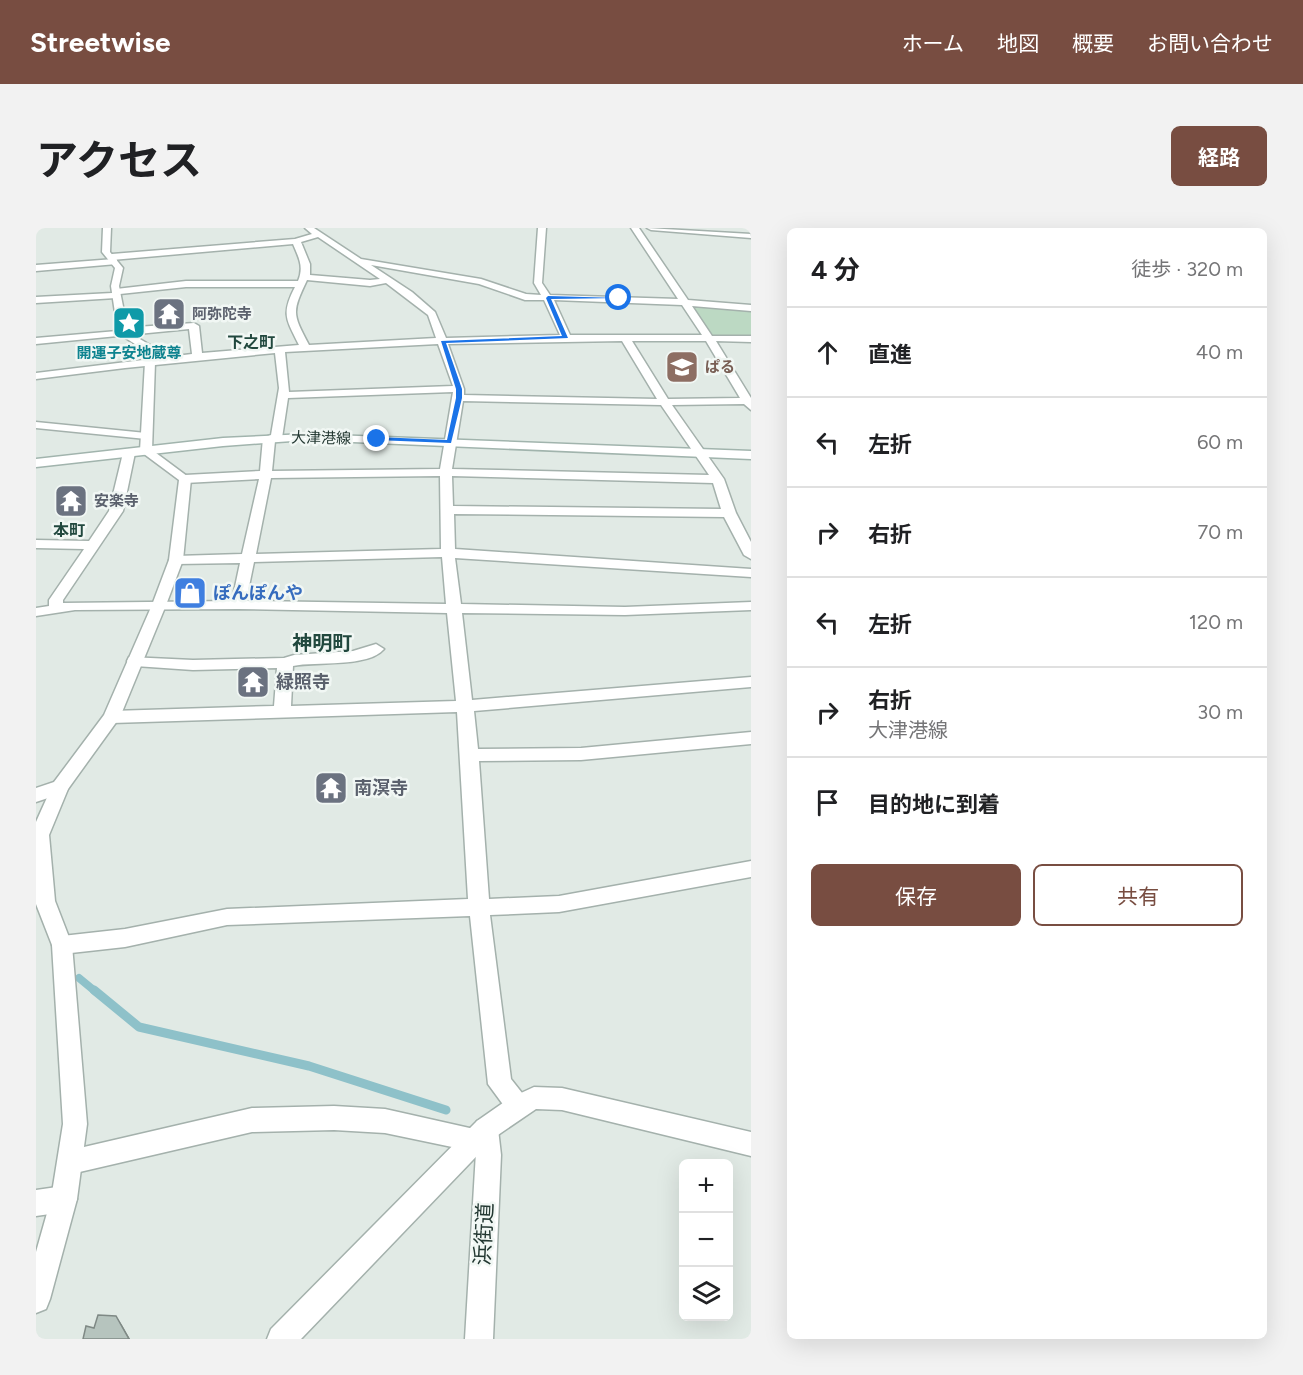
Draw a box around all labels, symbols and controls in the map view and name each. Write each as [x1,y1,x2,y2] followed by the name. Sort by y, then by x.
[30,25,170,59] text: Streetwise
[902,31,964,56] text: ホーム
[997,31,1039,56] text: 地図
[1072,31,1114,56] text: 概要
[1147,31,1273,56] text: お問い合わせ
[1171,126,1267,186] button: 経路
[36,135,202,186] text: アクセス
[811,254,860,286] text: 4 分
[1131,257,1243,281] text: 徒歩 · 320 m
[605,284,631,310] route start
[151,296,187,332] temple icon: 阿弥陀寺
[111,305,147,341] place icon: 開運子安地蔵尊
[192,305,252,323] place label: 阿弥陀寺
[227,333,275,352] district label: 下之町
[811,336,844,369] icon: ahead
[1196,340,1243,364] text: 40 m
[868,341,912,368] text: 直進
[76,344,182,362] place label: 開運子安地蔵尊
[664,349,700,385] school or university icon: ぱる
[705,358,735,376] place label: ぱる
[363,425,389,451] route end
[811,426,844,459] icon: left
[291,428,351,448] street label: 大津港線
[1197,430,1243,454] text: 60 m
[868,431,912,458] text: 左折
[53,483,89,519] temple icon: 安楽寺
[94,492,139,510] place label: 安楽寺
[811,516,844,549] icon: right
[1197,520,1243,544] text: 70 m
[53,521,85,540] district label: 本町
[868,521,912,548] text: 右折
[172,575,208,611] shop icon: ぽんぽんや
[213,582,303,604] place label: ぽんぽんや
[811,606,844,639] icon: left
[1189,610,1243,634] text: 120 m
[868,611,912,638] text: 左折
[292,631,352,655] district label: 神明町
[235,664,271,700] temple icon: 緑照寺
[276,671,330,693] place label: 緑照寺
[868,687,912,714] text: 右折
[811,696,844,729] icon: right
[1197,700,1243,724] text: 30 m
[868,718,948,742] text: 大津港線
[313,770,349,806] temple icon: 南溟寺
[354,777,408,799] place label: 南溟寺
[811,786,844,819] icon: arrive
[868,791,1000,818] text: 目的地に到着
[811,864,1021,926] button: 保存
[1033,864,1243,926] button: 共有
[679,1159,733,1321] map controls
[679,1159,733,1213] button: +
[469,1202,498,1266] street label: 浜街道
[679,1213,733,1267] button: −
[679,1267,733,1321] button: layers

